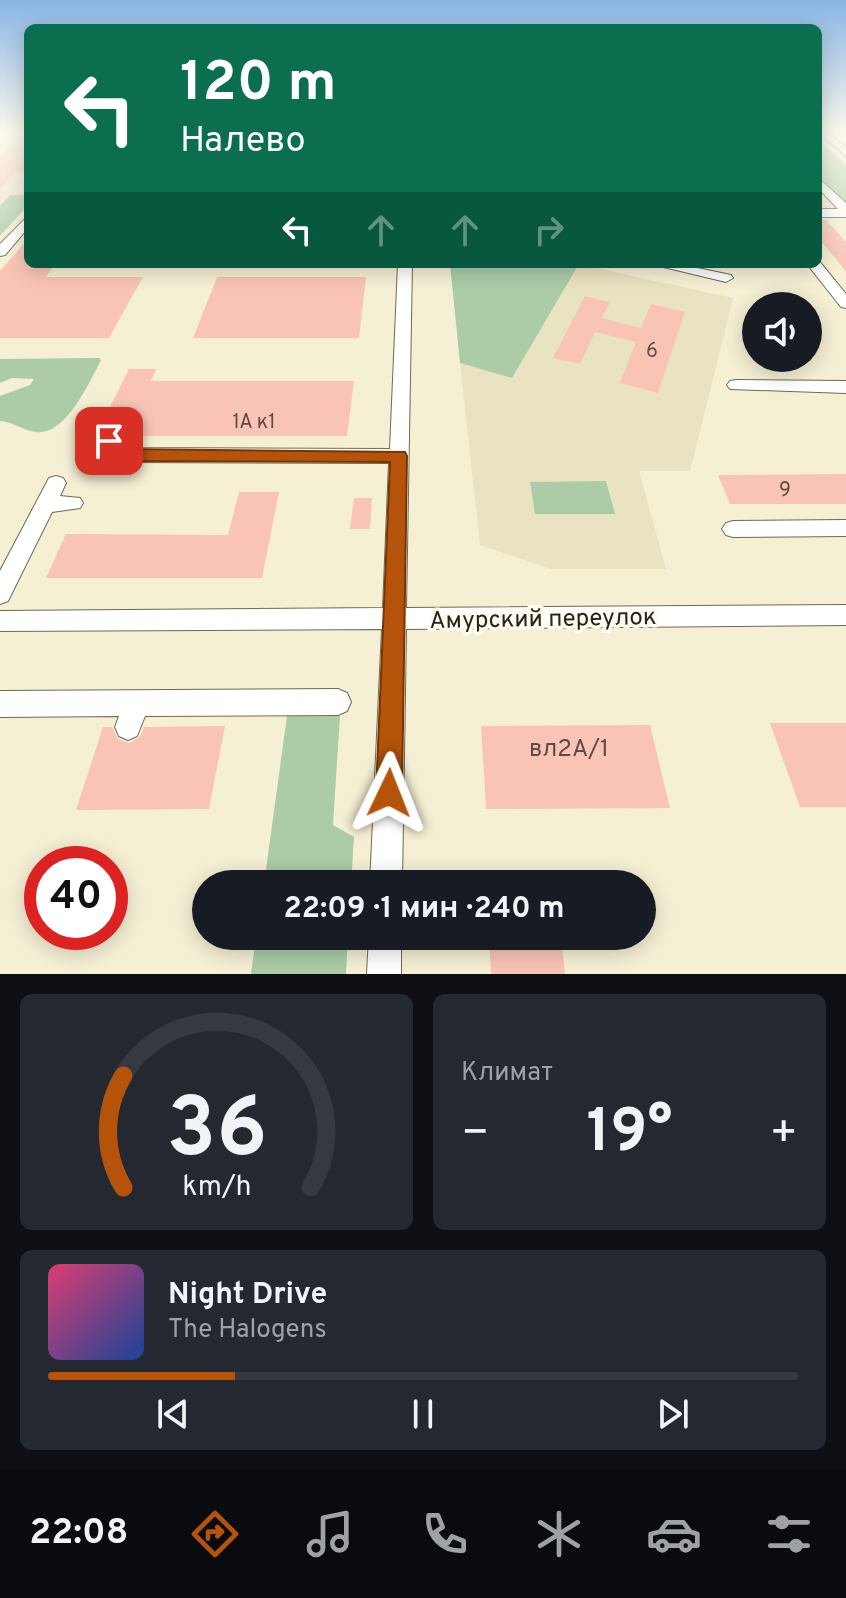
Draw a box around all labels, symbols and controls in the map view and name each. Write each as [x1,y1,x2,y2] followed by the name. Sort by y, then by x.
[180,50,337,120] text: 120 m
[48,56,152,160] icon: left
[180,119,306,165] text: Налево
[275,208,319,252] icon: left
[359,208,403,252] icon: ahead
[443,208,487,252] icon: ahead
[527,208,571,252] icon: right
[742,292,822,372] map controls
[742,292,822,372] button: sound
[646,339,658,365] house number: 6
[75,407,143,475] pin
[232,410,276,436] house number: 1А к1
[87,419,131,463] icon: arrive
[779,478,791,504] house number: 9
[429,603,657,637] street label: Амурский переулок
[529,735,609,765] house number: вл2А/1
[347,751,431,835] position arrow
[24,846,128,950] speed limit sign: 40
[283,891,565,928] text: 22:09 · 1 мин · 240 m
[461,1057,553,1090] text: Климат
[166,1081,267,1186] text: 36
[587,1097,672,1173] text: 19°
[461,1107,489,1163] text: −
[770,1107,798,1163] text: +
[182,1170,251,1206] text: km/h
[168,1277,327,1314] text: Night Drive
[168,1314,327,1347] text: The Halogens
[151,1392,195,1436] icon: previous
[401,1392,445,1436] icon: pause
[651,1392,695,1436] icon: next
[187,1506,243,1562] icon: directions
[302,1506,358,1562] icon: music
[417,1506,473,1562] icon: phone
[531,1506,587,1562] icon: climate
[646,1506,702,1562] icon: car
[761,1506,817,1562] icon: filters
[29,1511,128,1557] text: 22:08

